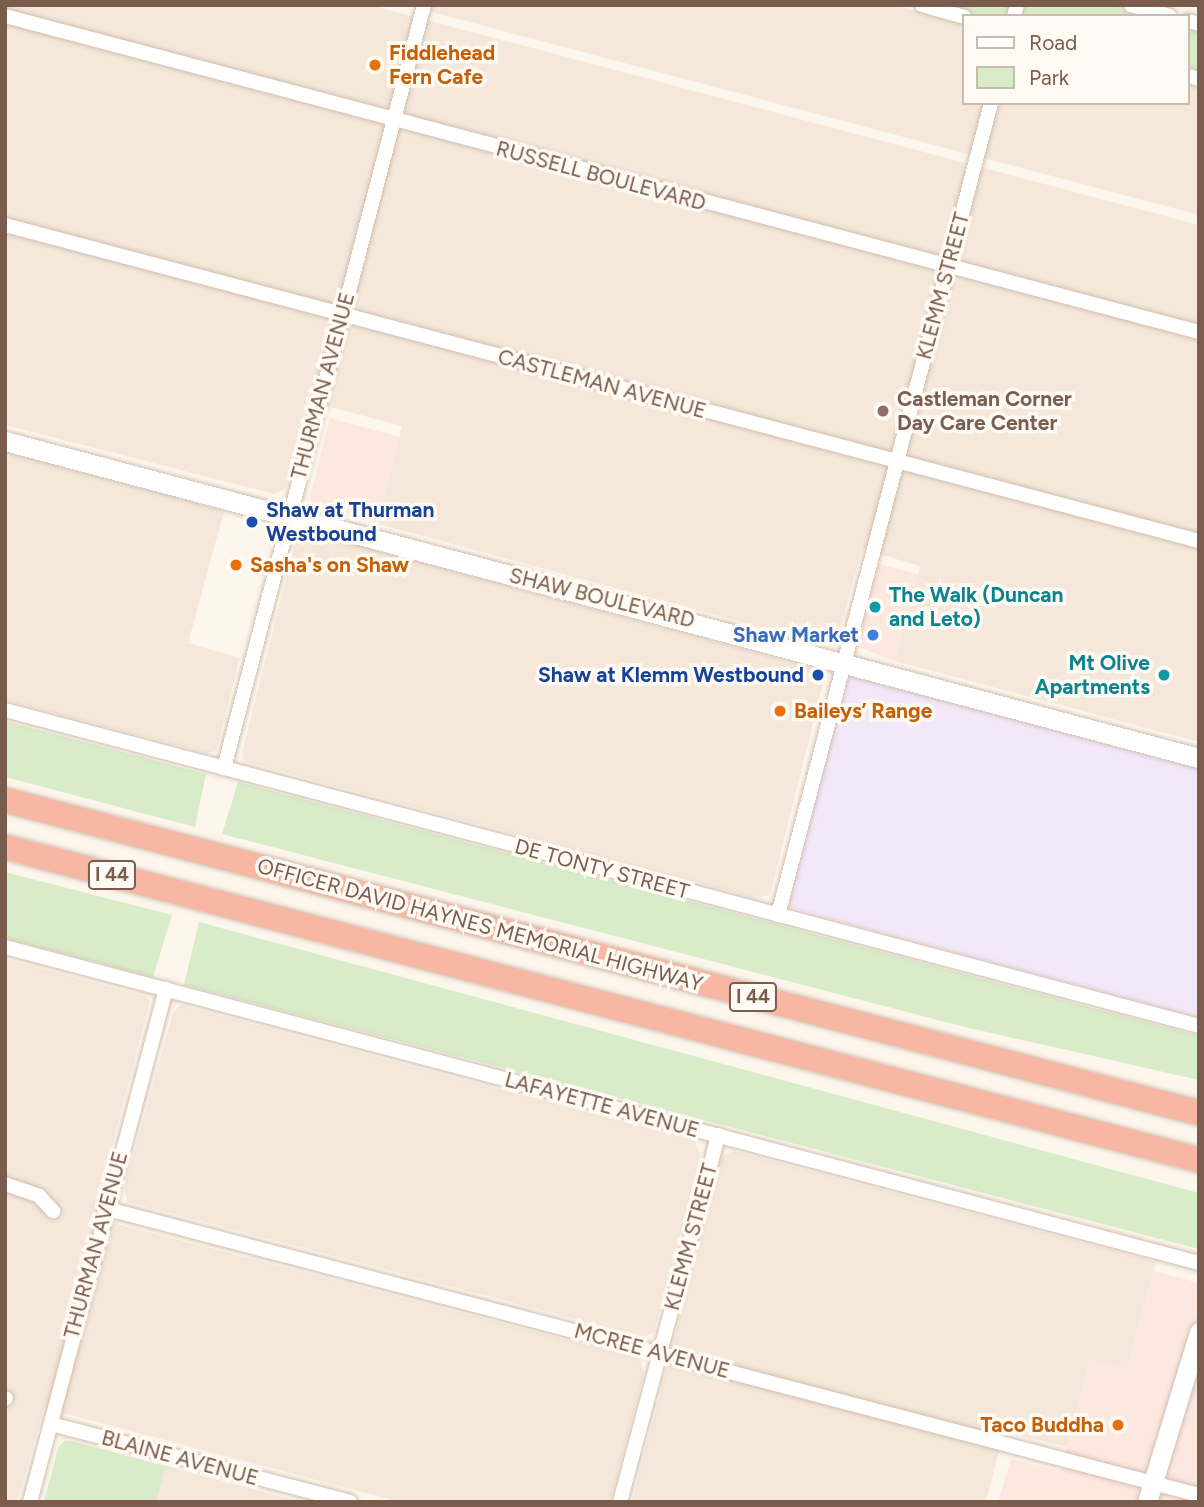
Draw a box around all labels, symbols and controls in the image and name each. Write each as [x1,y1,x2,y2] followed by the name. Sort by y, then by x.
[962,14,1190,105] legend
[1029,30,1077,55] text: Road
[389,40,495,90] place label: Fiddlehead Fern Cafe
[367,57,383,73] marker: Fiddlehead Fern Cafe
[1029,65,1069,90] text: Park
[493,136,709,216] street label: RUSSELL BOULEVARD
[911,210,975,362] street label: KLEMM STREET
[286,290,360,482] street label: THURMAN AVENUE
[495,344,709,424] street label: CASTLEMAN AVENUE
[897,386,1072,436] place label: Castleman Corner Day Care Center
[875,403,891,419] marker: Castleman Corner Day Care Center
[266,497,434,547] place label: Shaw at Thurman Westbound
[244,514,260,530] marker: Shaw at Thurman Westbound
[250,552,409,578] place label: Sasha's on Shaw
[228,557,244,573] marker: Sasha's on Shaw
[507,563,697,633] street label: SHAW BOULEVARD
[889,582,1063,632] place label: The Walk (Duncan and Leto)
[867,599,883,615] marker: The Walk (Duncan and Leto)
[733,622,859,648] place label: Shaw Market
[865,627,881,643] marker: Shaw Market
[1035,650,1150,700] place label: Mt Olive Apartments
[538,662,804,688] place label: Shaw at Klemm Westbound
[810,667,826,683] marker: Shaw at Klemm Westbound
[1156,667,1172,683] marker: Mt Olive Apartments
[794,698,932,724] place label: Baileys’ Range
[772,703,788,719] marker: Baileys’ Range
[512,834,692,904] street label: DE TONTY STREET
[254,853,706,997] street label: OFFICER DAVID HAYNES MEMORIAL HIGHWAY
[88,860,136,890] road number: I 44
[728,981,778,1012] road number: I 44
[502,1067,702,1143] street label: LAFAYETTE AVENUE
[59,1149,133,1341] street label: THURMAN AVENUE
[659,1161,723,1313] street label: KLEMM STREET
[571,1318,733,1384] street label: MCREE AVENUE
[980,1412,1104,1438] place label: Taco Buddha
[1110,1417,1126,1433] marker: Taco Buddha
[99,1425,261,1491] street label: BLAINE AVENUE

